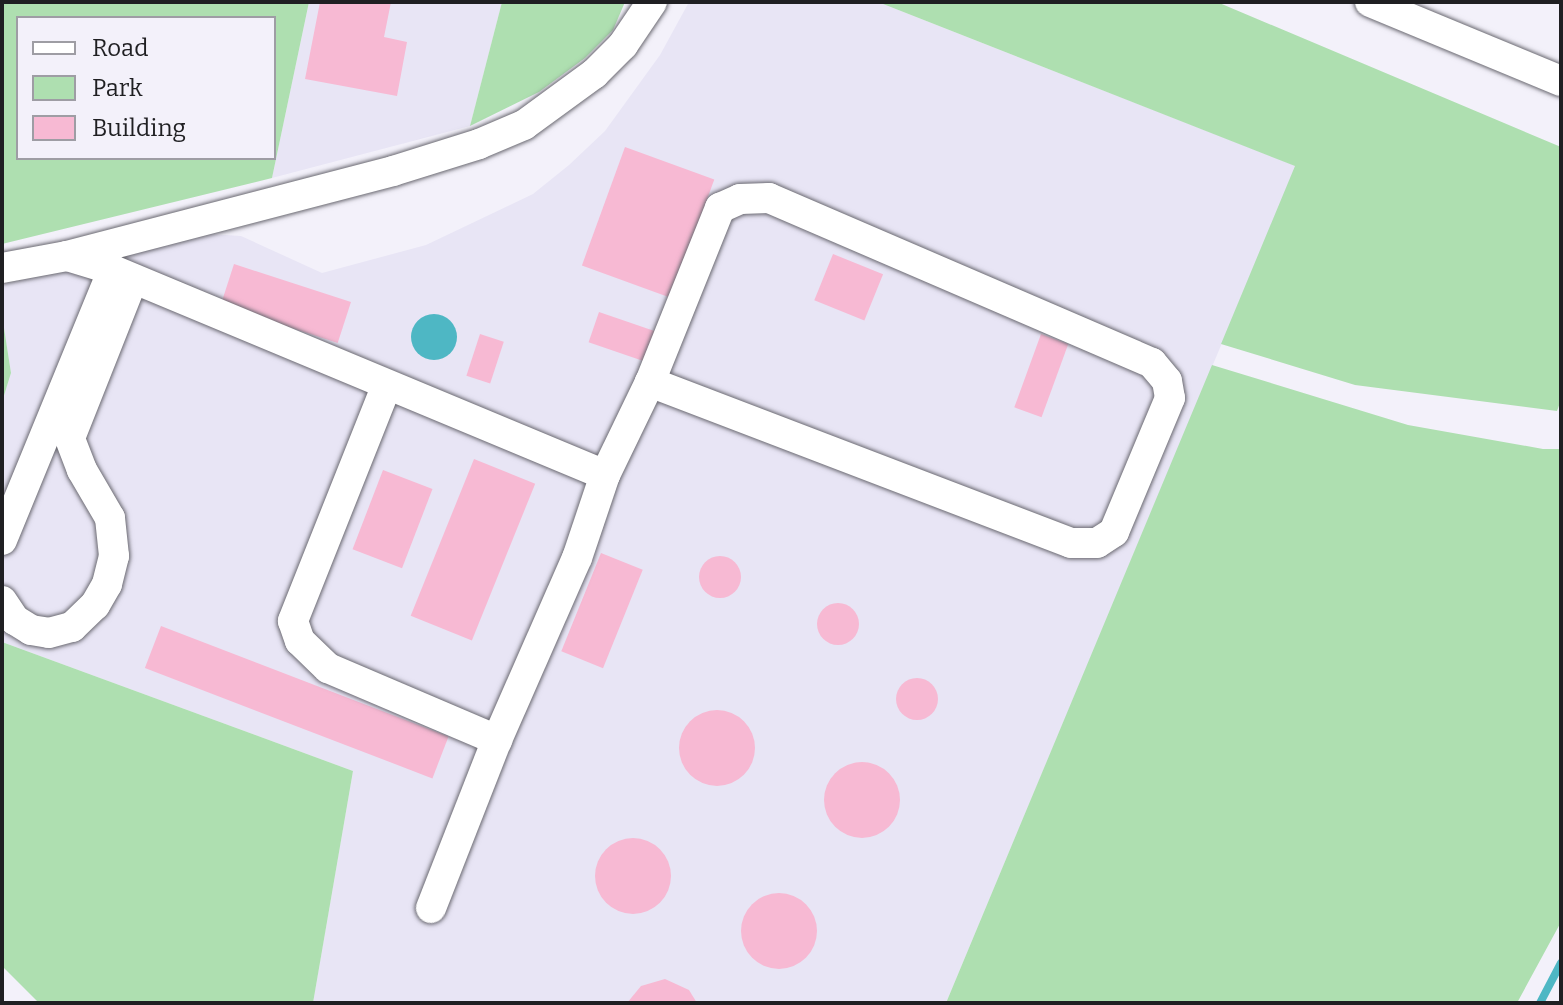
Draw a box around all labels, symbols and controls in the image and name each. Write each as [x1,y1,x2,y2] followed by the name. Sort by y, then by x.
[16,16,276,160] legend
[92,34,148,62] text: Road
[92,74,143,102] text: Park
[92,114,186,142] text: Building

